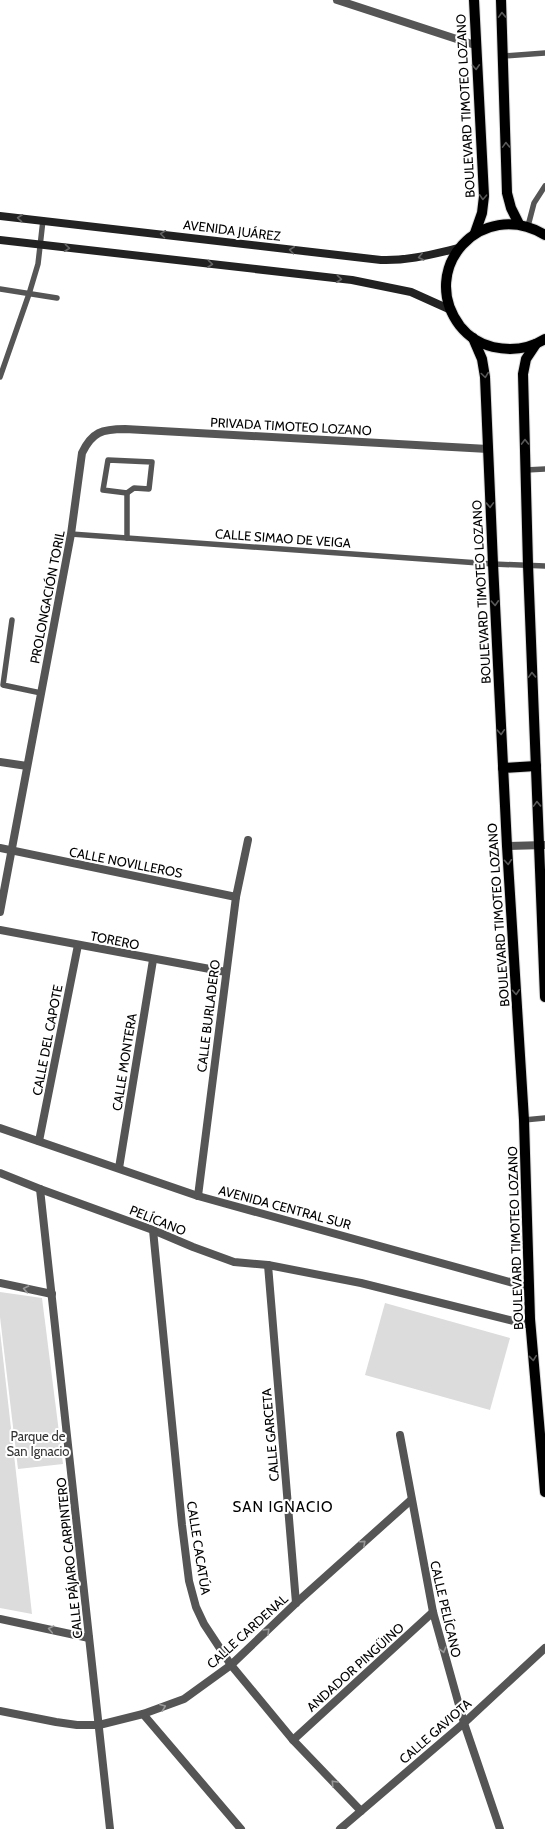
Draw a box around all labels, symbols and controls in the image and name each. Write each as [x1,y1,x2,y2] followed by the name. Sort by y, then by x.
[497,12,506,18] one-way arrow
[452,14,478,198] street label: BOULEVARD TIMOTEO LOZANO
[472,64,481,70] one-way arrow
[502,142,510,148] one-way arrow
[479,194,488,200] one-way arrow
[17,213,23,222] one-way arrow
[182,215,283,244] street label: AVENIDA JUÁREZ
[160,230,166,239] one-way arrow
[64,243,70,252] one-way arrow
[289,246,295,255] one-way arrow
[418,252,424,260] one-way arrow
[207,259,213,268] one-way arrow
[336,274,342,283] one-way arrow
[480,372,489,378] one-way arrow
[210,414,372,438] street label: PRIVADA TIMOTEO LOZANO
[521,439,529,445] one-way arrow
[468,500,494,684] street label: BOULEVARD TIMOTEO LOZANO
[486,502,495,508] one-way arrow
[215,525,351,551] street label: CALLE SIMAO DE VEIGA
[26,529,68,665] street label: PROLONGACIÓN TORIL
[490,600,499,606] one-way arrow
[528,672,537,678] one-way arrow
[497,729,506,735] one-way arrow
[533,801,542,807] one-way arrow
[484,823,512,1007] street label: BOULEVARD TIMOTEO LOZANO
[68,843,184,881] street label: CALLE NOVILLEROS
[503,859,512,865] one-way arrow
[89,927,141,953] street label: TORERO
[193,959,223,1073] street label: CALLE BURLADERO
[28,983,66,1097] street label: CALLE DEL CAPOTE
[512,989,521,995] one-way arrow
[108,1012,140,1112] street label: CALLE MONTERA
[504,1146,526,1330] street label: BOULEVARD TIMOTEO LOZANO
[217,1182,353,1232] street label: AVENIDA CENTRAL SUR
[127,1200,189,1239] street label: PELÍCANO
[23,1285,29,1293] one-way arrow
[529,1355,538,1361] one-way arrow
[258,1388,282,1482] street label: CALLE GARCETA
[7,1428,69,1459] park label: Parque de San Ignacio
[52,1477,85,1639] street label: CALLE PÁJARO CARPINTERO
[232,1498,334,1516] district label: SAN IGNACIO
[184,1500,215,1596] street label: CALLE CACATÚA
[358,1540,366,1548] one-way arrow
[427,1559,466,1659] street label: CALLE PELÍCANO
[203,1590,291,1672] street label: CALLE CARDENAL
[303,1619,407,1715] street label: ANDADOR PINGÜINO
[48,1626,54,1634] one-way arrow
[262,1628,270,1636] one-way arrow
[438,1646,447,1653] one-way arrow
[396,1695,474,1767] street label: CALLE GAVIOTA
[159,1703,166,1711] one-way arrow
[331,1780,339,1788] one-way arrow

